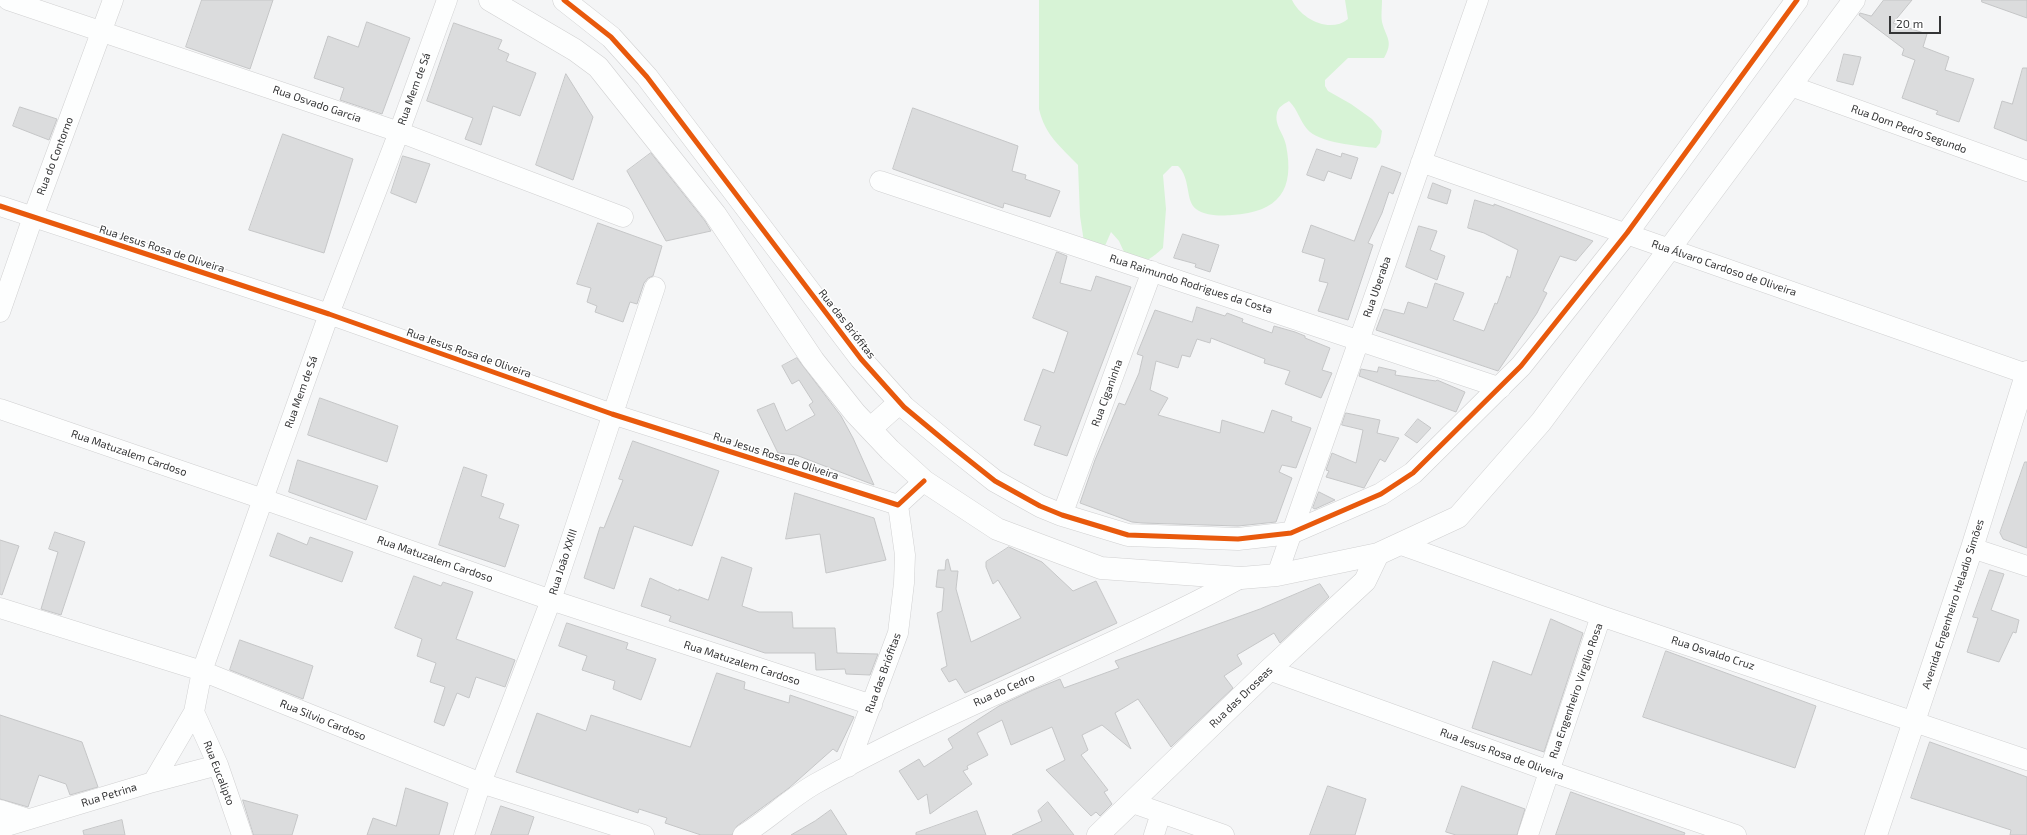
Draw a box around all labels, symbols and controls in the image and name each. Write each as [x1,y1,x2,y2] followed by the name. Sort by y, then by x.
[1891,8,1943,34] scale bar
[1896,16,1923,30] text: 20 m
[395,51,433,127] street label: Rua Mem de Sá
[271,83,363,125] street label: Rua Osvado Garcia
[1849,102,1969,156] street label: Rua Dom Pedro Segundo
[34,115,76,197] street label: Rua do Contorno
[98,222,226,276] street label: Rua Jesus Rosa de Oliveira
[1650,237,1798,299] street label: Rua Álvaro Cardoso de Oliveira
[1108,251,1274,317] street label: Rua Raimundo Rodrigues da Costa
[1360,255,1394,319] street label: Rua Uberaba
[816,287,878,361] street label: Rua das Briófitas
[405,325,533,381] street label: Rua Jesus Rosa de Oliveira
[282,354,320,430] street label: Rua Mem de Sá
[1089,358,1125,428] street label: Rua Ciganinha
[69,427,189,479] street label: Rua Matuzalem Cardoso
[712,429,840,483] street label: Rua Jesus Rosa de Oliveira
[1919,517,1987,691] street label: Avenida Engenheiro Heladio Simões
[546,527,580,597] street label: Rua João XXIII
[375,533,495,585] street label: Rua Matuzalem Cardoso
[1547,621,1605,761] street label: Rua Engenheiro Virgílio Rosa
[862,631,904,715] street label: Rua das Briófitas
[1670,633,1756,673] street label: Rua Osvaldo Cruz
[682,638,802,688] street label: Rua Matuzalem Cardoso
[1207,663,1275,731] street label: Rua das Droseas
[971,671,1037,709] street label: Rua do Cedro
[278,697,368,743] street label: Rua Silvio Cardoso
[1438,725,1566,783] street label: Rua Jesus Rosa de Oliveira
[201,739,237,807] street label: Rua Eucalipto
[80,780,138,810] street label: Rua Petrina

